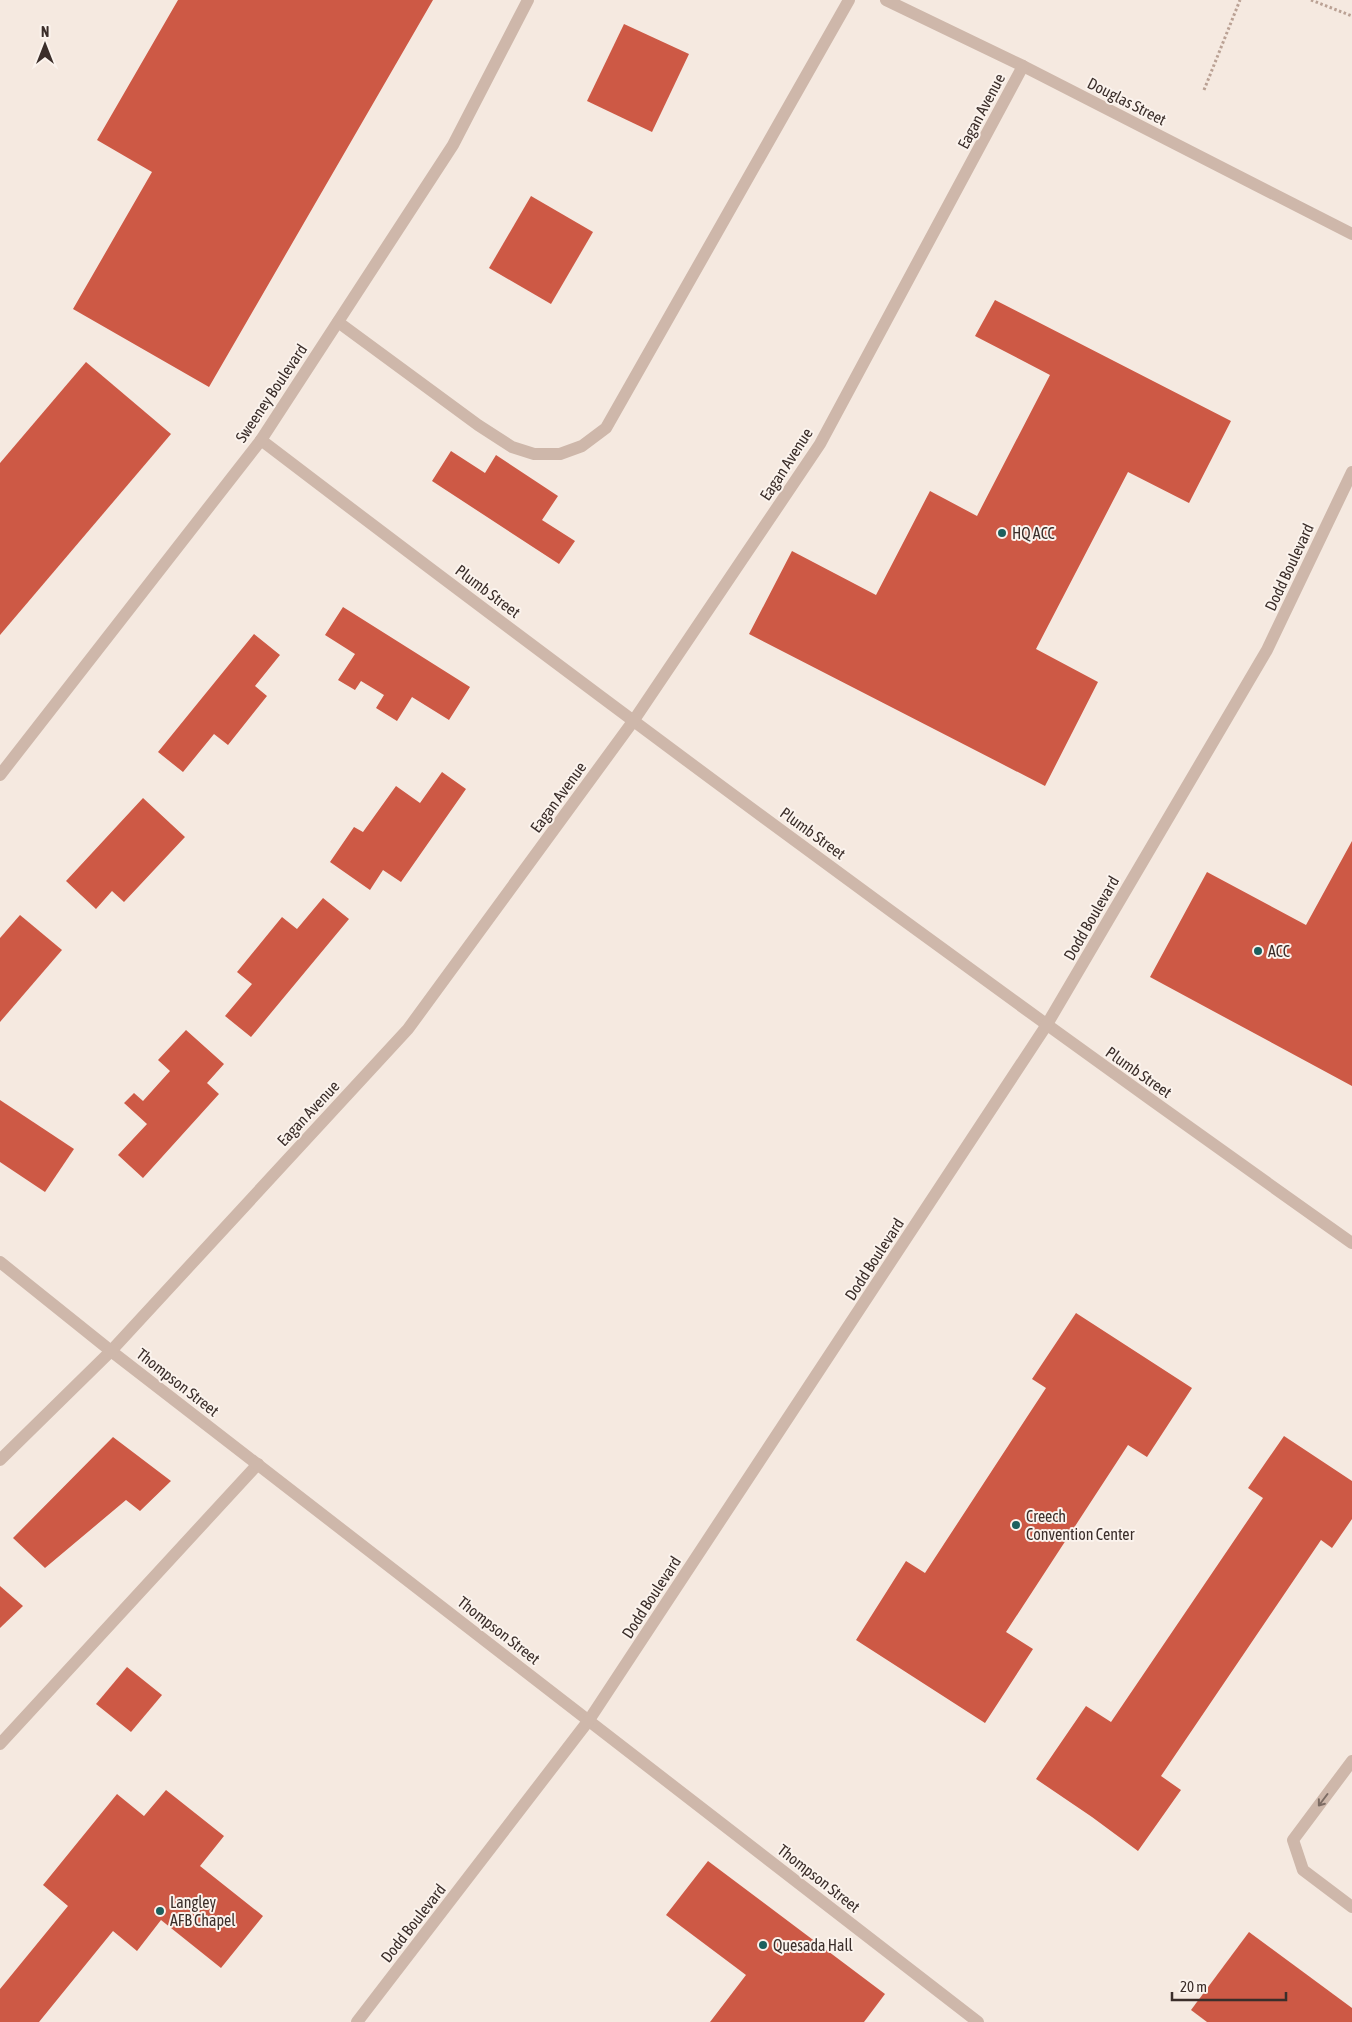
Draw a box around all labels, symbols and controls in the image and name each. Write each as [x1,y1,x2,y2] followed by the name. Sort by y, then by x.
[20,20,70,70] north arrow
[41,24,49,40] text: N
[954,70,1009,152] street label: Eagan Avenue
[1084,74,1170,130] street label: Douglas Street
[232,341,311,446] street label: Sweeney Boulevard
[756,425,817,504] street label: Eagan Avenue
[1261,521,1317,613] street label: Dodd Boulevard
[1012,524,1055,542] place label: HQ ACC
[996,527,1008,539] marker: HQ ACC
[452,561,524,621] street label: Plumb Street
[526,758,590,836] street label: Eagan Avenue
[777,803,849,863] street label: Plumb Street
[1060,873,1122,963] street label: Dodd Boulevard
[1268,942,1290,960] place label: ACC
[1252,945,1264,957] marker: ACC
[1103,1043,1176,1101] street label: Plumb Street
[273,1077,343,1150] street label: Eagan Avenue
[841,1215,907,1303] street label: Dodd Boulevard
[133,1344,223,1421] street label: Thompson Street
[1026,1507,1135,1543] place label: Creech Convention Center
[1010,1519,1022,1531] marker: Creech Convention Center
[618,1553,684,1641] street label: Dodd Boulevard
[454,1592,544,1669] street label: Thompson Street
[1318,1793,1328,1807] one-way arrow
[774,1840,864,1917] street label: Thompson Street
[377,1880,449,1966] street label: Dodd Boulevard
[170,1893,236,1930] place label: Langley AFB Chapel
[154,1905,166,1917] marker: Langley AFB Chapel
[773,1936,854,1954] place label: Quesada Hall
[757,1939,769,1951] marker: Quesada Hall
[1172,1970,1286,2002] scale bar
[1180,1978,1207,1995] text: 20 m

